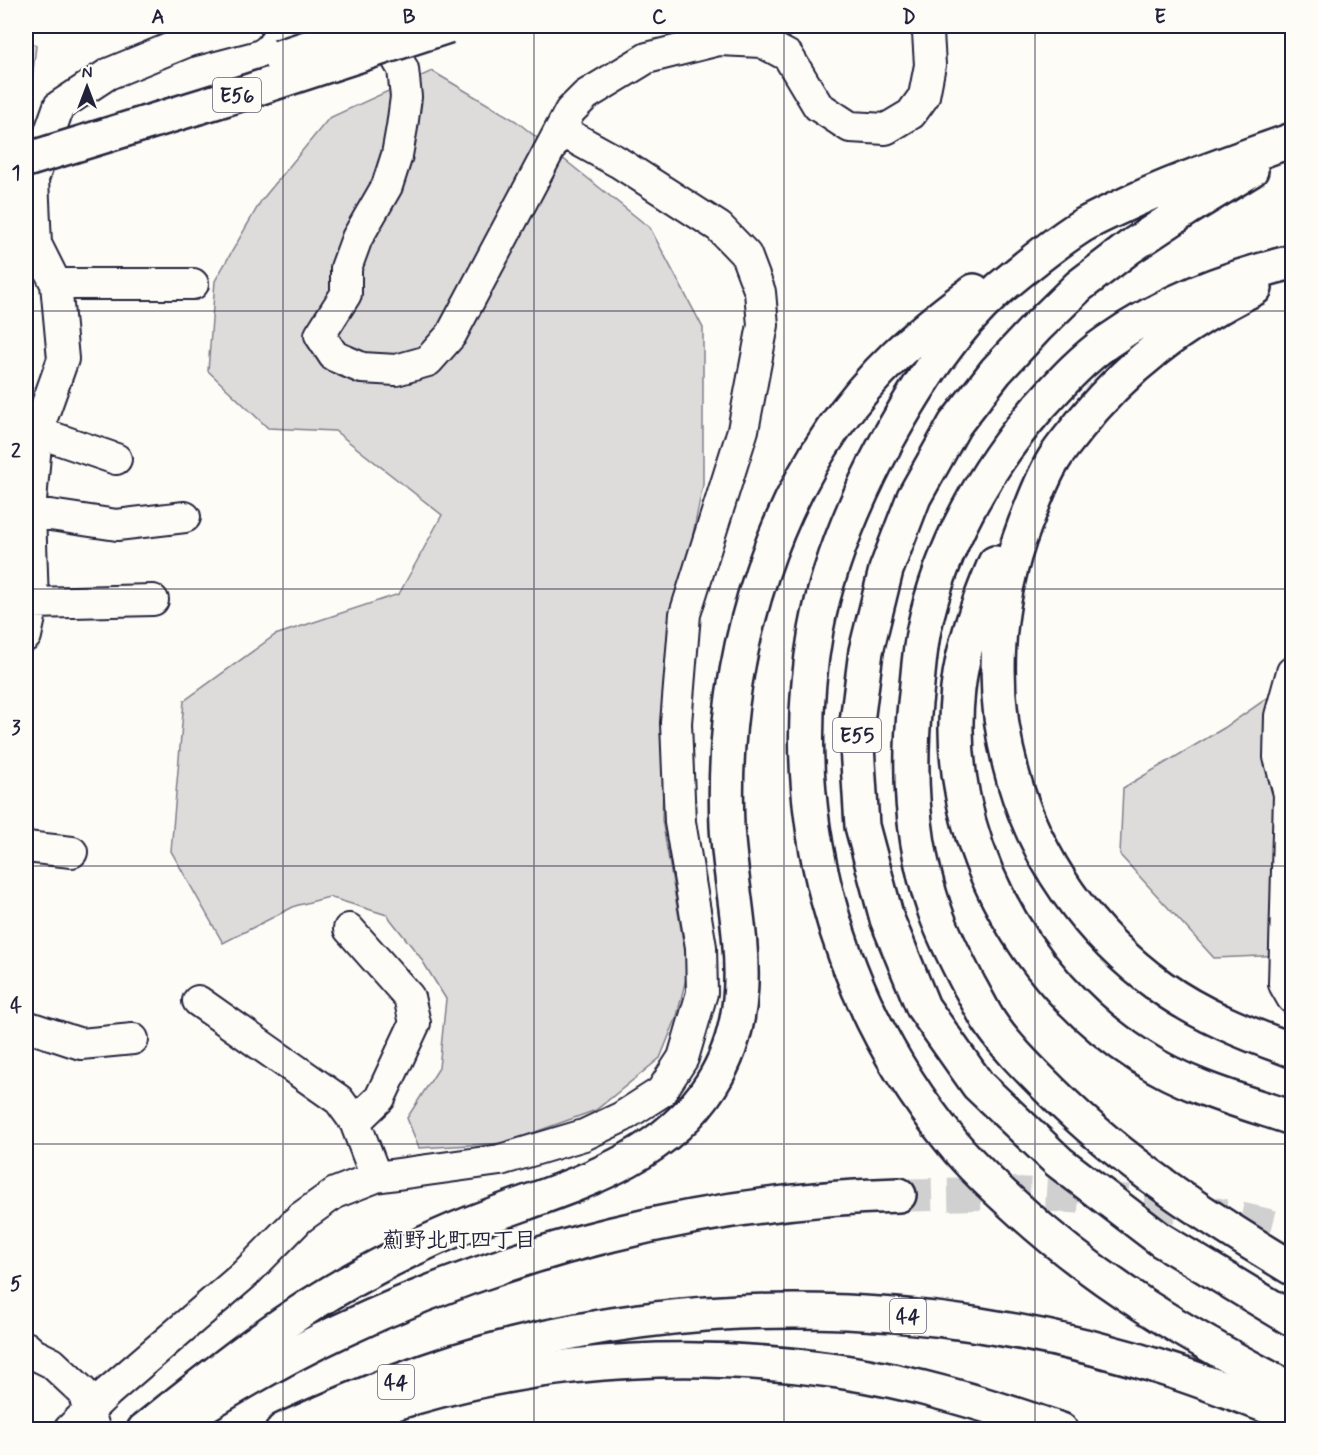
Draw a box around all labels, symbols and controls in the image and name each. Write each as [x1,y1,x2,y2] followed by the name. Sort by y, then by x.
[151,4,165,31] text: A
[403,4,416,31] text: B
[652,4,667,31] text: C
[902,4,916,31] text: D
[1154,4,1166,31] text: E
[57,57,117,117] north arrow
[82,63,92,84] text: N
[213,78,261,112] road number: E56
[12,160,20,187] text: 1
[11,438,21,465] text: 2
[11,715,21,742] text: 3
[833,718,881,752] road number: E55
[10,993,22,1020] text: 4
[382,1227,536,1255] district label: 薊野北町四丁目
[10,1271,22,1298] text: 5
[890,1299,926,1333] road number: 44
[378,1365,414,1399] road number: 44

